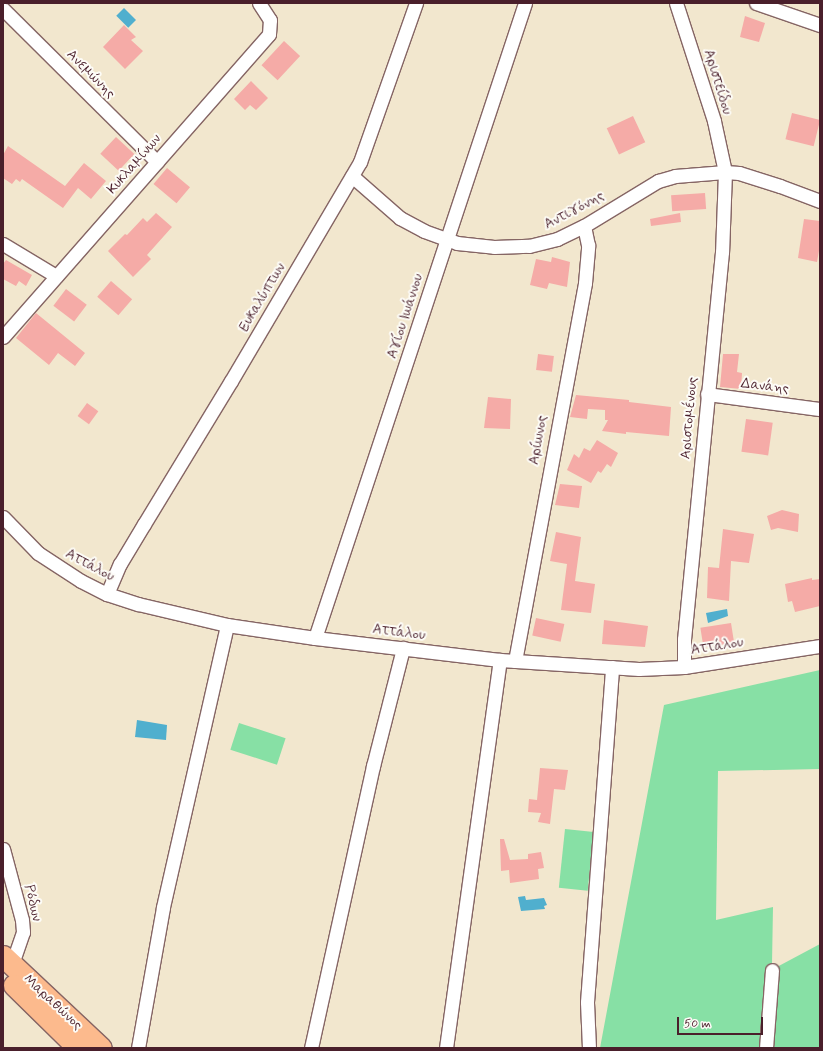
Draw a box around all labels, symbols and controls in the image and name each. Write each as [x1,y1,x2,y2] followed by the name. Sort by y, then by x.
[63,46,119,102] street label: Ανεμώνης
[700,47,736,117] street label: Αριστείδου
[103,131,165,197] street label: Κυκλαμίνων
[541,187,607,233] street label: Αντιγόνης
[235,260,289,334] street label: Ευκαλύπτων
[383,271,427,361] street label: Αγίου Ιωάννου
[740,375,790,397] street label: Δανάης
[677,376,701,460] street label: Αριστομένους
[525,414,551,466] street label: Αρίωνος
[63,545,117,585] street label: Αττάλου
[372,620,426,644] street label: Αττάλου
[690,634,744,658] street label: Αττάλου
[21,883,45,923] street label: Ρόδων
[20,970,86,1034] street label: Μαραθώνος
[679,1009,765,1035] scale bar
[684,1016,711,1032] text: 50 m

